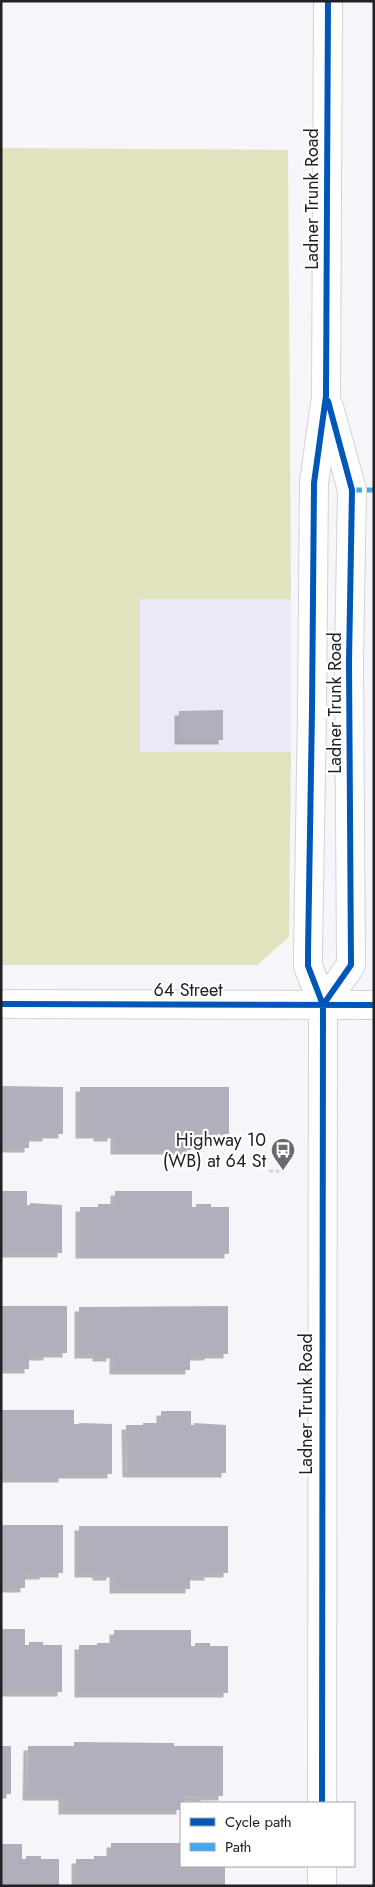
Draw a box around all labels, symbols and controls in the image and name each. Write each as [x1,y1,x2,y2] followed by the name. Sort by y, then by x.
[299,128,325,270] street label: Ladner Trunk Road
[322,632,348,774] street label: Ladner Trunk Road
[153,977,223,1003] street label: 64 Street
[163,1127,267,1174] place label: Highway 10 (WB) at 64 St
[270,1137,296,1171] bus stop icon: Highway 10 (WB) at 64 St
[293,1333,319,1475] street label: Ladner Trunk Road
[180,1802,355,1867] legend
[225,1811,292,1833] text: Cycle path
[225,1836,251,1858] text: Path

